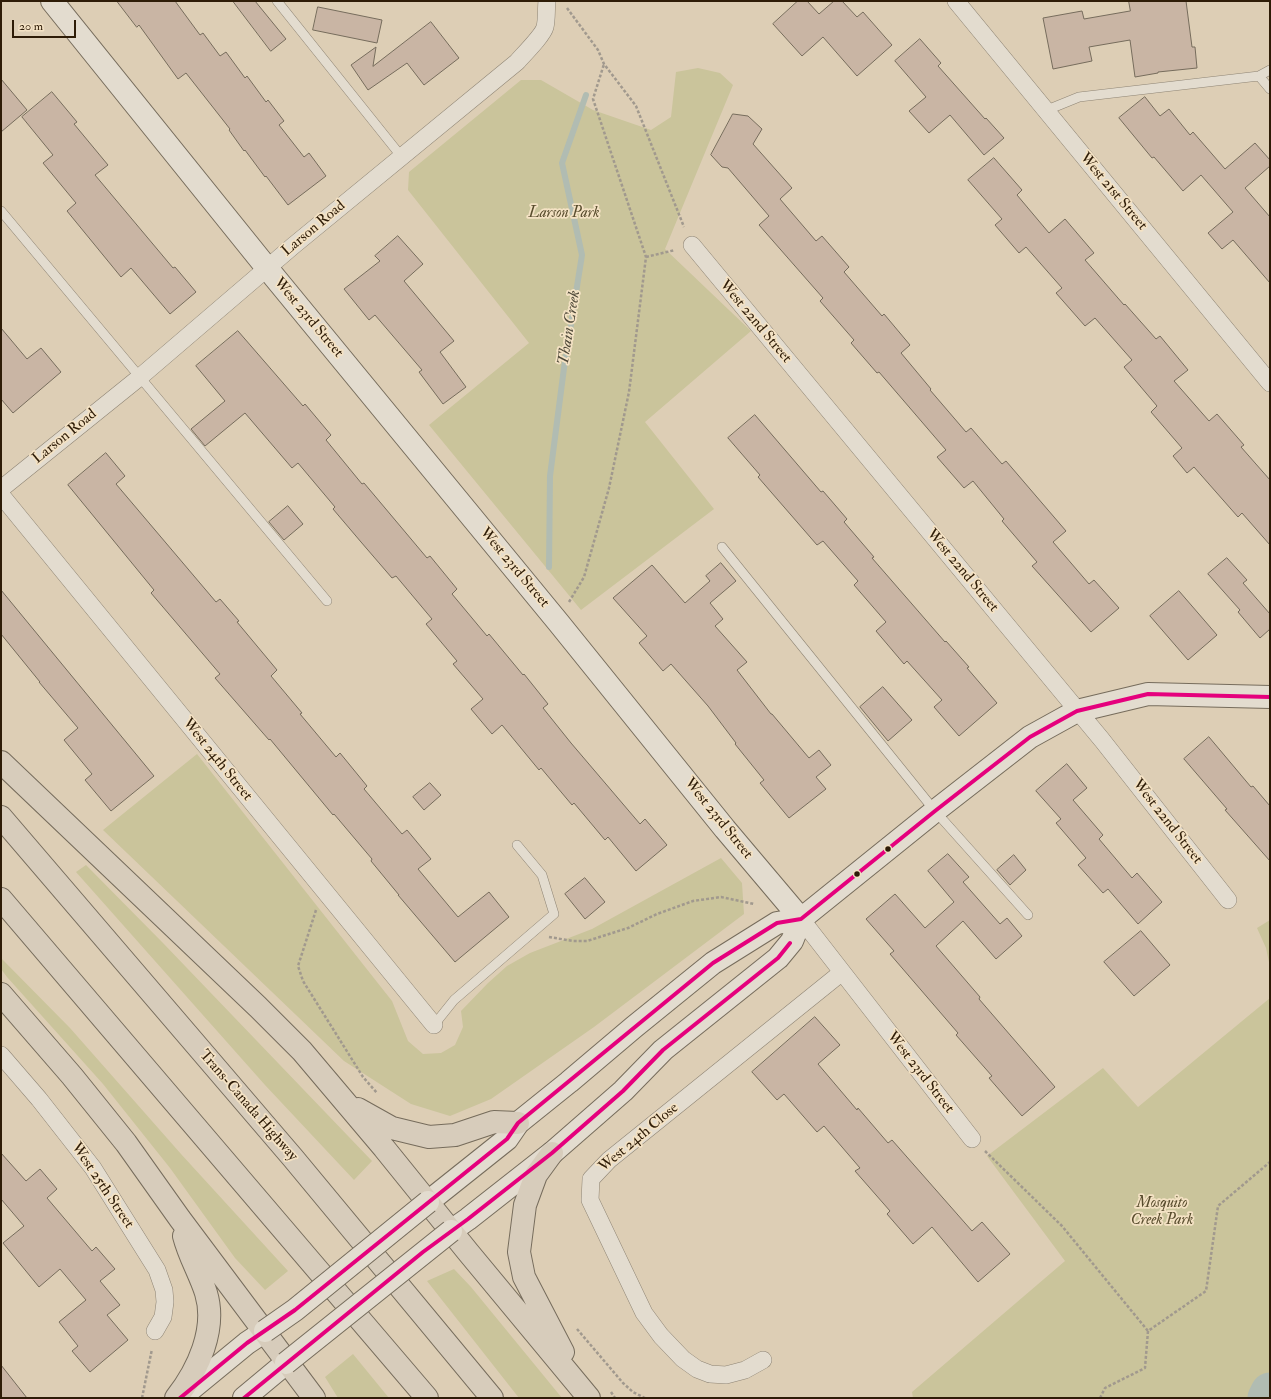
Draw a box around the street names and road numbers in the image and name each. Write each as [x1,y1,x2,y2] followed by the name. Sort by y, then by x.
[1075,150,1151,234] street label: West 21st Street
[279,197,349,261] street label: Larson Road
[269,274,347,362] street label: West 23rd Street
[715,277,795,367] street label: West 22nd Street
[29,406,101,468] street label: Larson Road
[475,524,553,612] street label: West 23rd Street
[922,526,1002,616] street label: West 22nd Street
[178,715,256,805] street label: West 24th Street
[680,775,756,863] street label: West 23rd Street
[1128,776,1206,868] street label: West 22nd Street
[882,1028,958,1118] street label: West 23rd Street
[195,1047,301,1165] street label: Trans-Canada Highway
[596,1100,682,1176] street label: West 24th Close
[67,1140,137,1232] street label: West 25th Street

